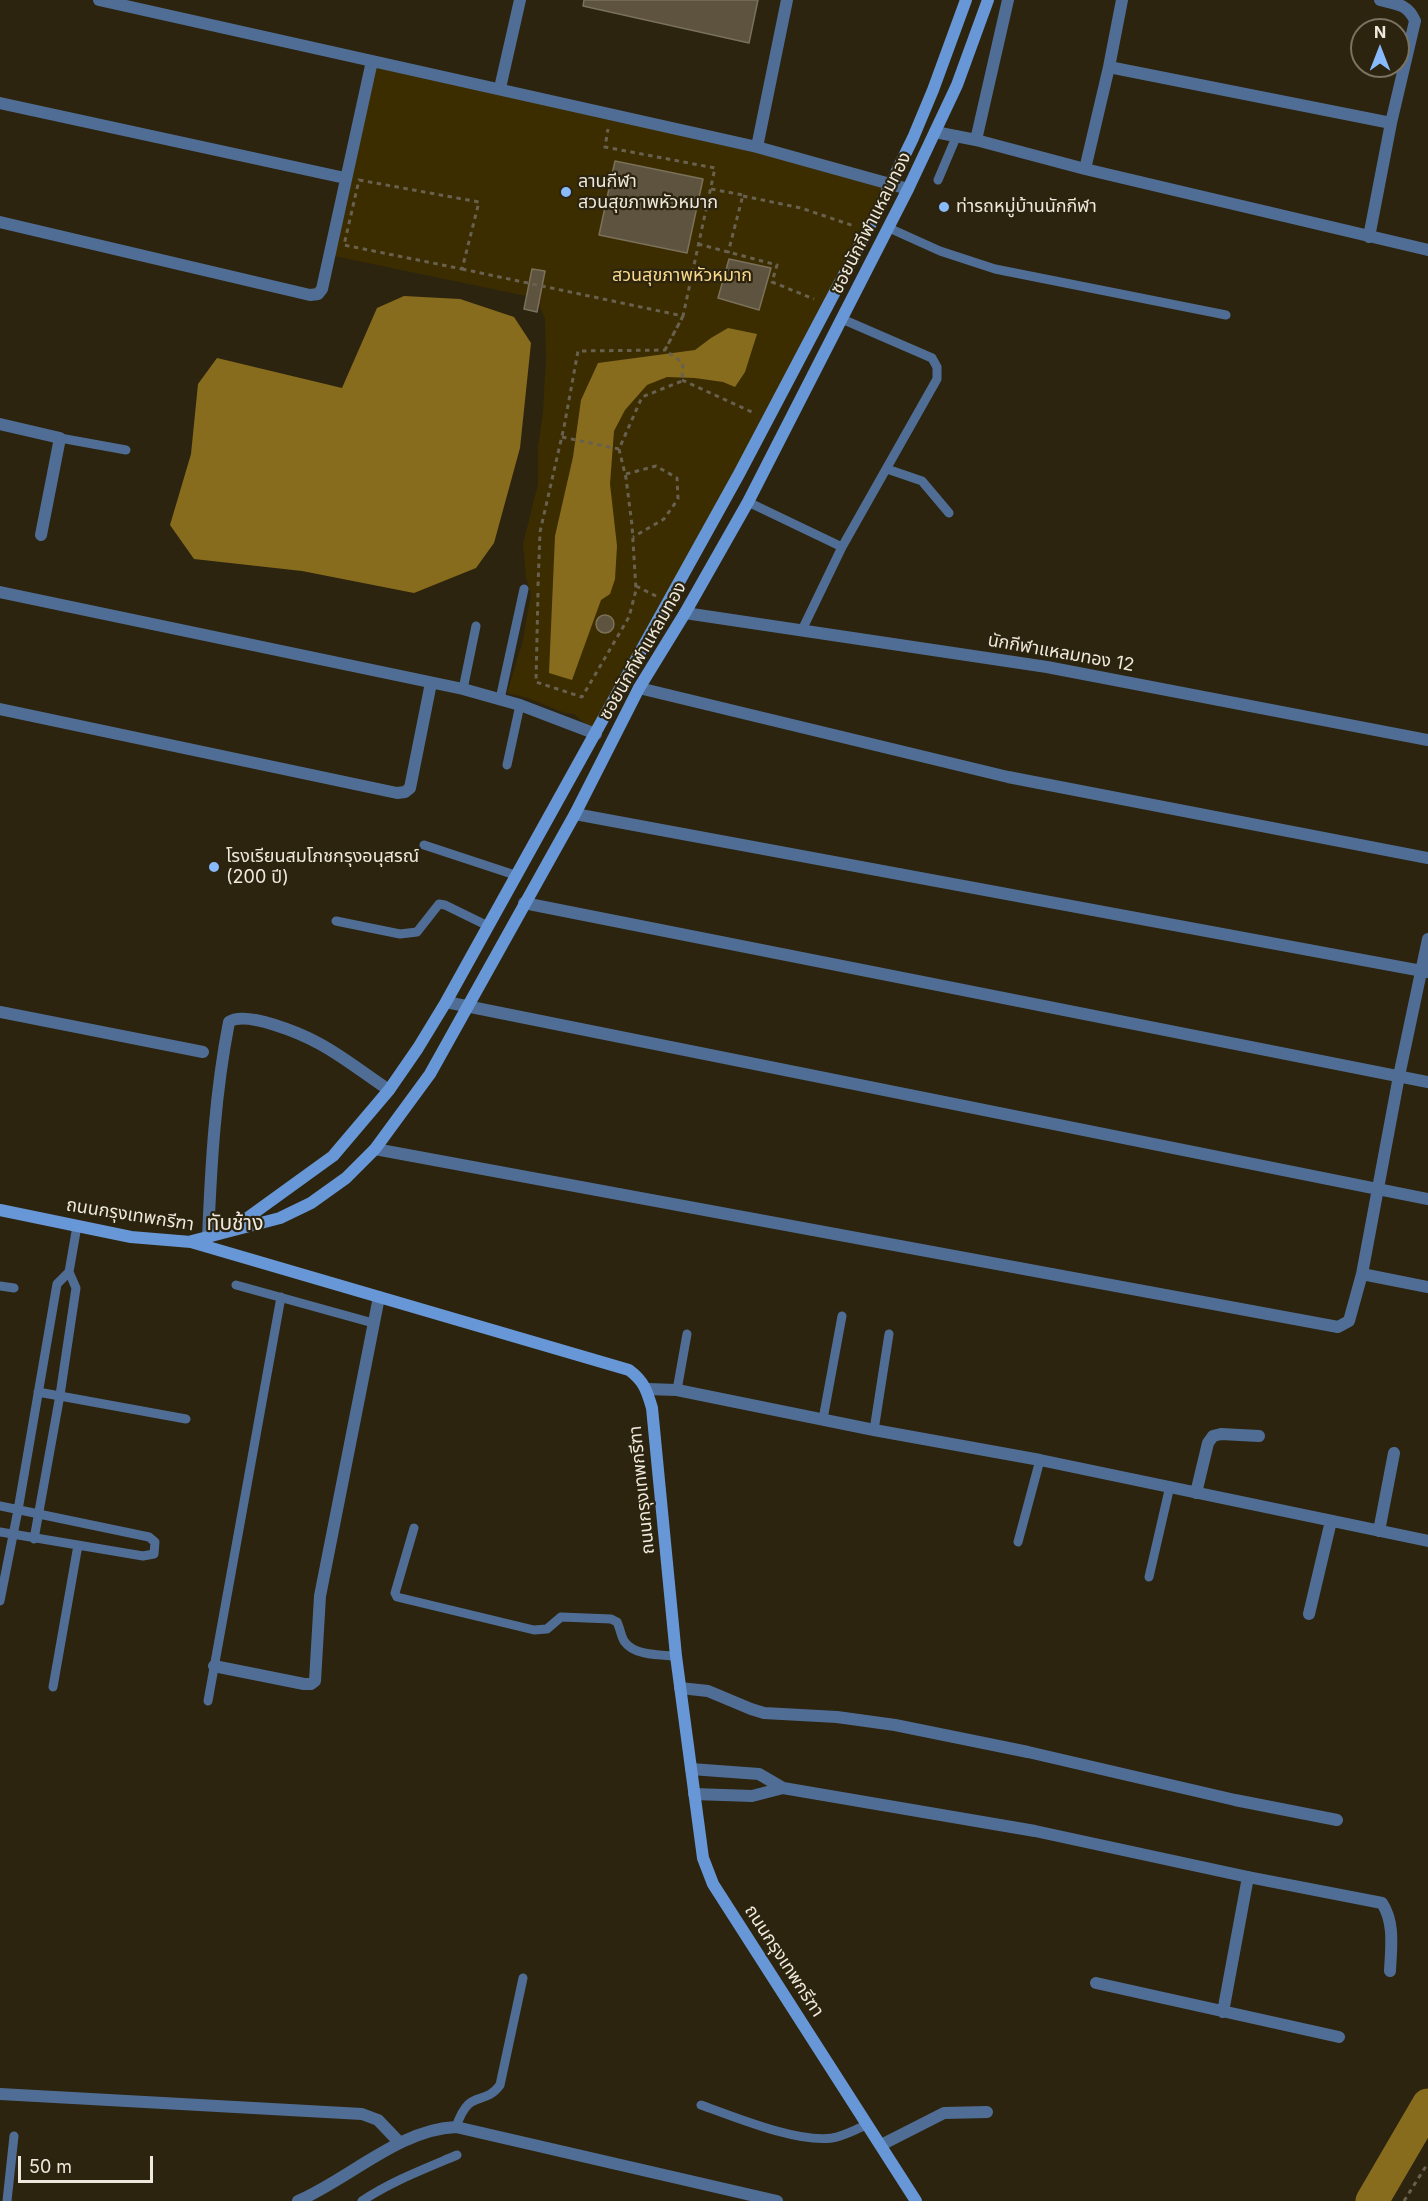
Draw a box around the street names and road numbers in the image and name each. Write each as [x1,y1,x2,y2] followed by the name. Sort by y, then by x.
[826,149,916,297] street label: ซอยนักกีฬาแหลมทอง
[595,578,691,724] street label: ซอยนักกีฬาแหลมทอง
[986,629,1136,677] street label: นักกีฬาแหลมทอง 12
[65,1194,195,1236] street label: ถนนกรุงเทพกรีฑา
[625,1425,659,1555] street label: ถนนกรุงเทพกรีฑา
[740,1901,828,2021] street label: ถนนกรุงเทพกรีฑา

